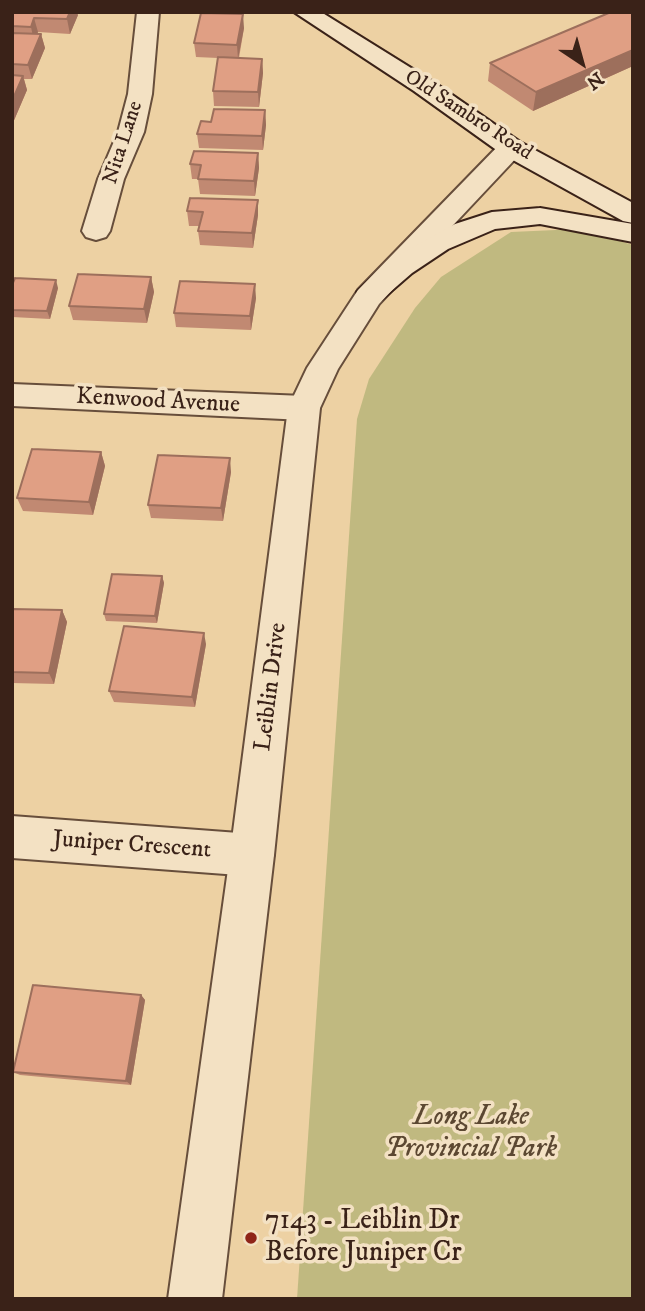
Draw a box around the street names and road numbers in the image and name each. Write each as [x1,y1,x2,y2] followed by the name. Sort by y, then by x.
[399,65,537,167] street label: Old Sambro Road
[99,98,149,188] street label: Nita Lane
[75,383,241,421] street label: Kenwood Avenue
[250,621,294,753] street label: Leiblin Drive
[52,826,212,866] street label: Juniper Crescent

